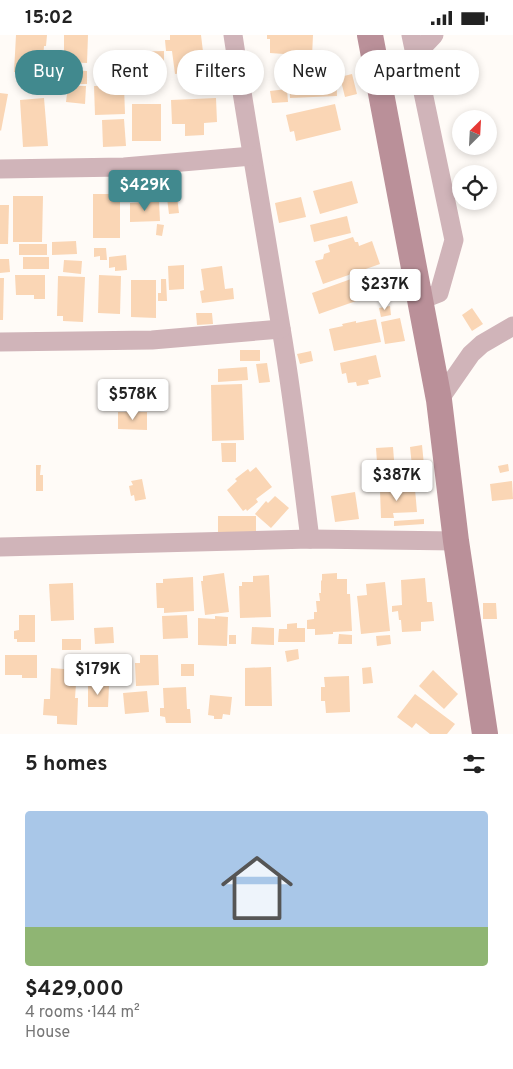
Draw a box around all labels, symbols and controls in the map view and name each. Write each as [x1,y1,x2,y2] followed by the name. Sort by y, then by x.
[25,6,73,30] text: 15:02
[15,50,83,95] chip: Buy
[93,50,167,95] chip: Rent
[177,50,264,95] chip: Filters
[274,50,345,95] chip: New
[355,50,479,95] chip: Apartment
[452,110,498,155] north arrow
[452,110,497,210] map controls
[452,165,497,210] button: locate
[110,169,180,212] pin: $429K
[120,176,170,196] text: $429K
[350,269,420,311] pin: $237K
[361,275,409,295] text: $237K
[98,379,168,421] pin: $578K
[109,385,157,405] text: $578K
[362,459,432,502] pin: $387K
[373,466,421,486] text: $387K
[63,653,133,696] pin: $179K
[75,660,121,680] text: $179K
[460,750,488,778] icon: filters
[25,751,108,778] text: 5 homes
[212,843,302,933] icon: home
[25,976,124,1003] text: $429,000
[25,1003,140,1023] text: 4 rooms · 144 m²
[25,1023,70,1043] text: House

